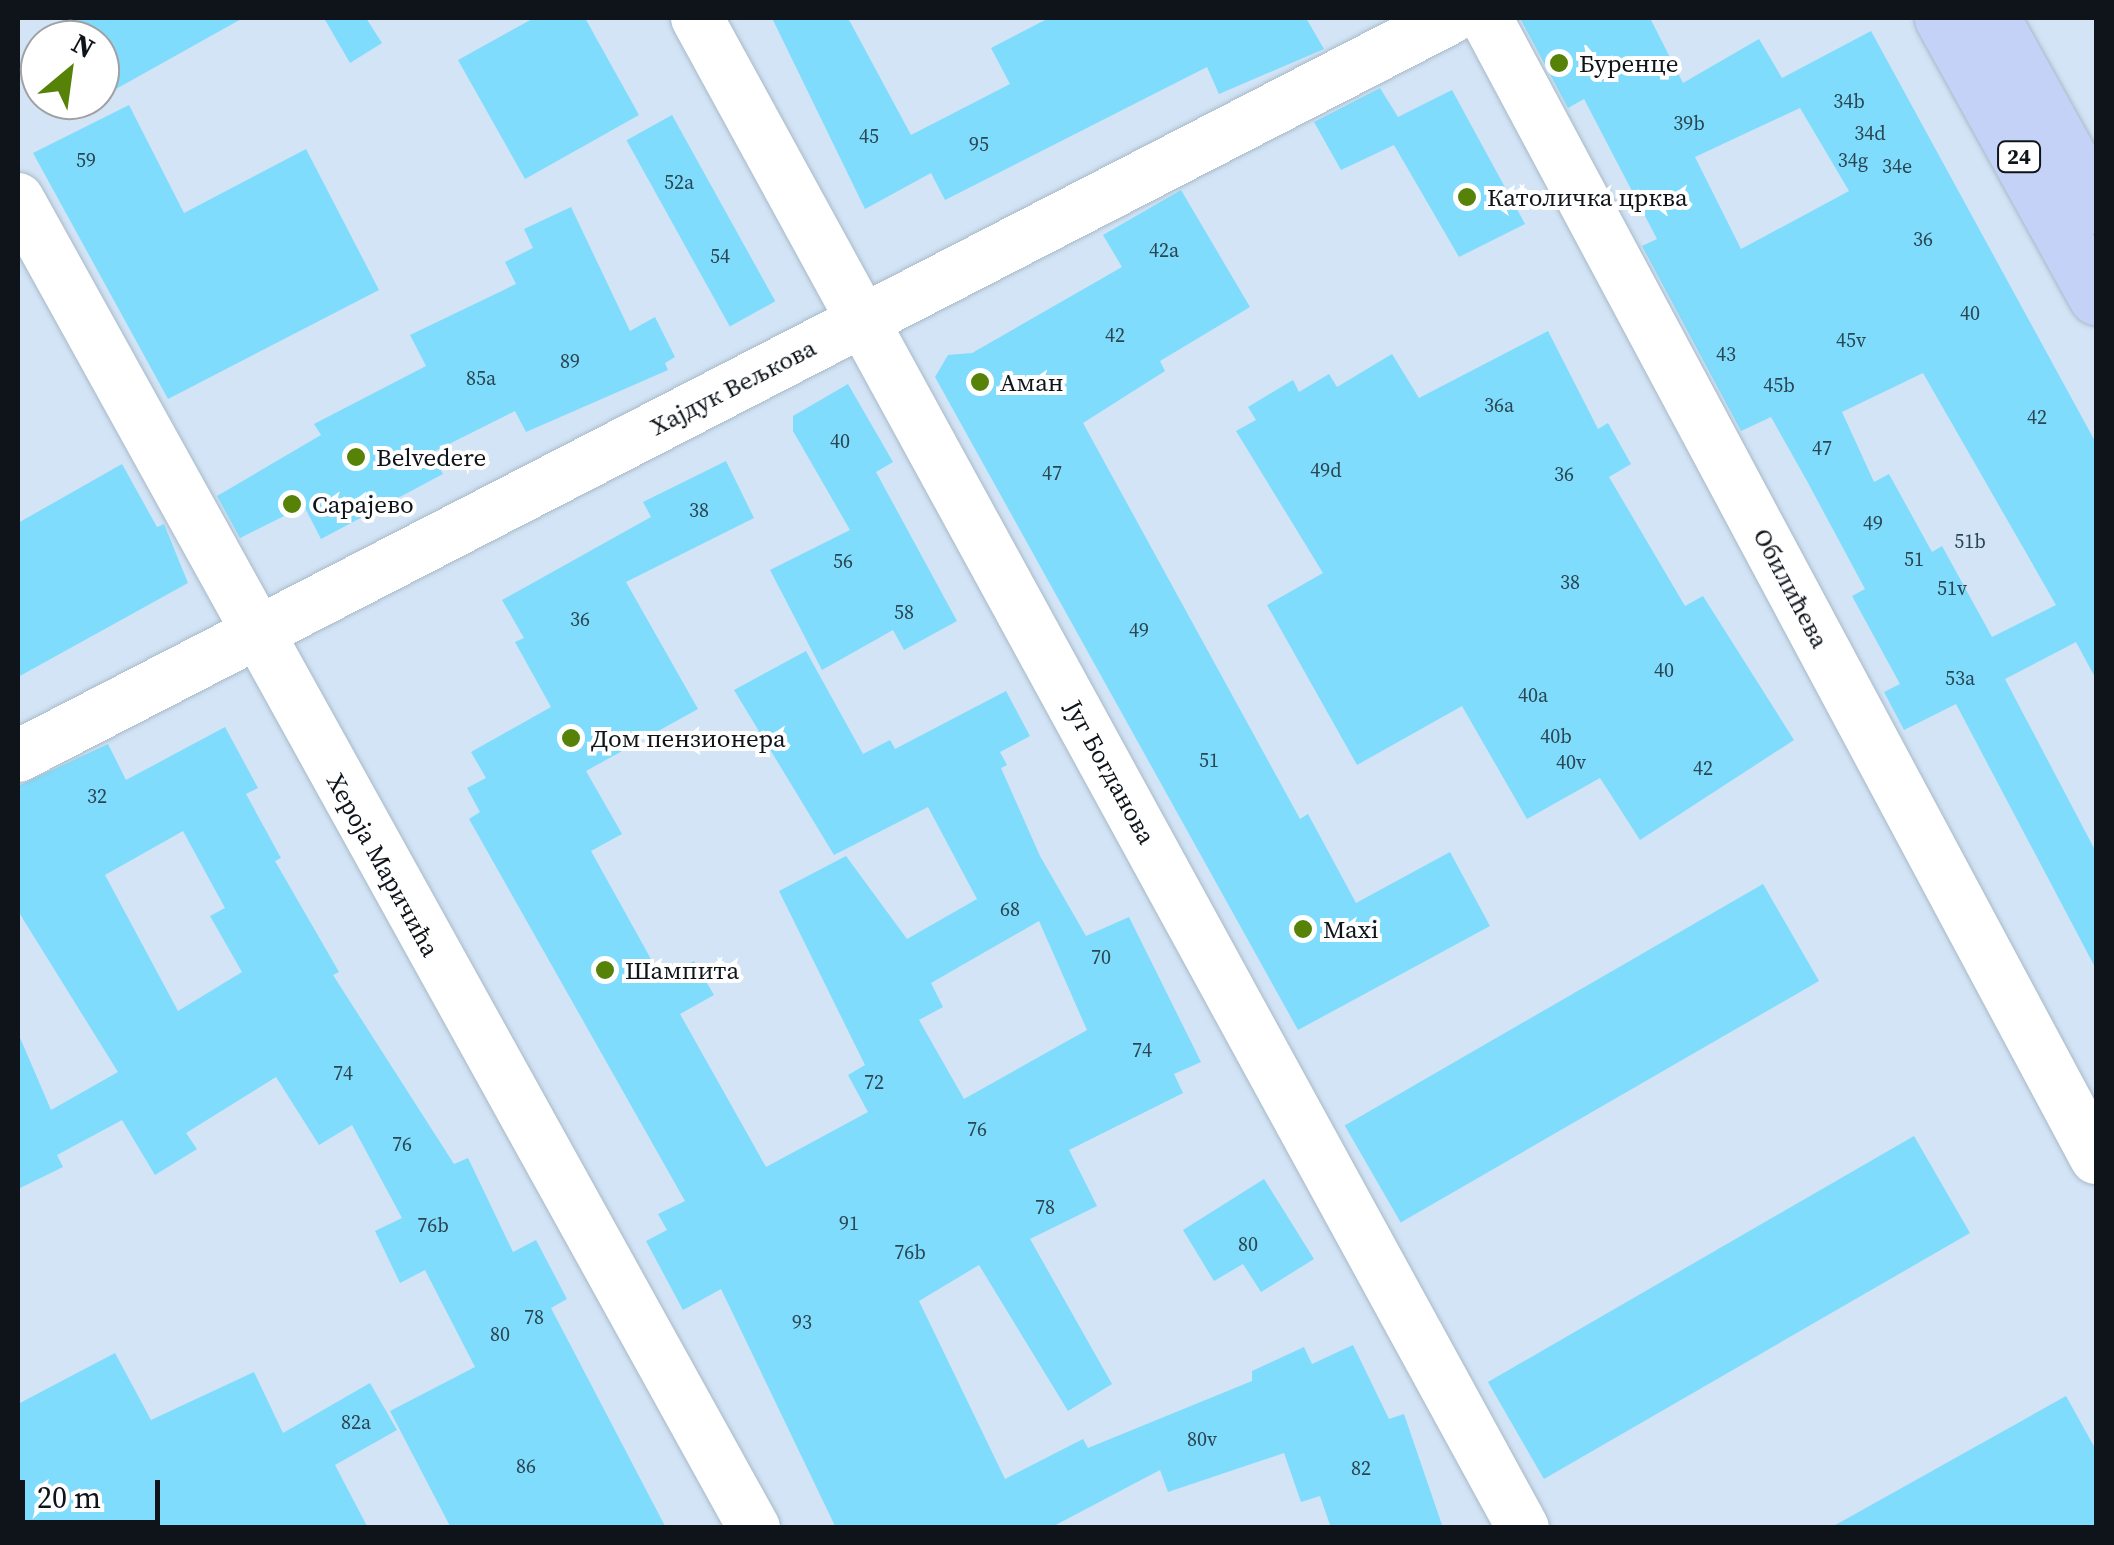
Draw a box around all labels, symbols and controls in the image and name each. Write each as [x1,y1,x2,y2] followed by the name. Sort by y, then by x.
[20,20,120,120] north arrow
[65,24,102,67] text: N
[1579,48,1678,78] place label: Буренце
[1548,52,1570,74] marker: Буренце
[1833,89,1865,113] house number: 34b
[1673,111,1705,135] house number: 39b
[1854,121,1886,145] house number: 34d
[859,124,879,148] house number: 45
[969,132,989,156] house number: 95
[1996,140,2042,174] road number: 24
[76,148,96,172] house number: 59
[1838,148,1868,172] house number: 34g
[1882,154,1912,178] house number: 34e
[664,170,694,194] house number: 52a
[1487,182,1688,212] place label: Католичка црква
[1456,186,1478,208] marker: Католичка црква
[1913,227,1933,251] house number: 36
[1149,238,1179,262] house number: 42a
[710,244,730,268] house number: 54
[1960,301,1980,325] house number: 40
[1105,323,1125,347] house number: 42
[1836,328,1866,352] house number: 45v
[645,332,821,442] street label: Хајдук Вељкова
[1716,342,1736,366] house number: 43
[560,349,580,373] house number: 89
[466,366,496,390] house number: 85a
[1000,367,1064,397] place label: Аман
[969,371,991,393] marker: Аман
[1763,373,1795,397] house number: 45b
[1484,393,1514,417] house number: 36a
[2027,405,2047,429] house number: 42
[830,429,850,453] house number: 40
[1812,436,1832,460] house number: 47
[376,442,486,472] place label: Belvedere
[345,446,367,468] marker: Belvedere
[1310,458,1342,482] house number: 49d
[1042,461,1062,485] house number: 47
[1554,462,1574,486] house number: 36
[312,489,414,519] place label: Сарајево
[281,493,303,515] marker: Сарајево
[689,498,709,522] house number: 38
[1863,511,1883,535] house number: 49
[1747,523,1835,653] street label: Обилићева
[1954,529,1986,553] house number: 51b
[1904,547,1924,571] house number: 51
[833,549,853,573] house number: 56
[1560,570,1580,594] house number: 38
[1937,576,1967,600] house number: 51v
[894,600,914,624] house number: 58
[570,607,590,631] house number: 36
[1129,618,1149,642] house number: 49
[1654,658,1674,682] house number: 40
[1945,666,1975,690] house number: 53a
[1518,683,1548,707] house number: 40a
[1058,695,1162,849] street label: Југ Богданова
[591,723,786,753] place label: Дом пензионера
[1540,724,1572,748] house number: 40b
[560,727,582,749] marker: Дом пензионера
[1199,748,1219,772] house number: 51
[1556,750,1586,774] house number: 40v
[1693,756,1713,780] house number: 42
[320,768,446,962] street label: Хероја Маричића
[87,784,107,808] house number: 32
[1000,897,1020,921] house number: 68
[1323,914,1378,944] place label: Maxi
[1292,918,1314,940] marker: Maxi
[1091,945,1111,969] house number: 70
[625,955,739,985] place label: Шампита
[594,959,616,981] marker: Шампита
[1132,1038,1152,1062] house number: 74
[333,1061,353,1085] house number: 74
[864,1070,884,1094] house number: 72
[967,1117,987,1141] house number: 76
[392,1132,412,1156] house number: 76
[1035,1195,1055,1219] house number: 78
[839,1211,859,1235] house number: 91
[417,1213,449,1237] house number: 76b
[1238,1232,1258,1256] house number: 80
[894,1240,926,1264] house number: 76b
[524,1305,544,1329] house number: 78
[792,1310,812,1334] house number: 93
[490,1322,510,1346] house number: 80
[341,1410,371,1434] house number: 82a
[1187,1427,1217,1451] house number: 80v
[516,1454,536,1478] house number: 86
[1351,1456,1371,1480] house number: 82
[25,1460,165,1522] scale bar
[37,1477,101,1518] text: 20 m

